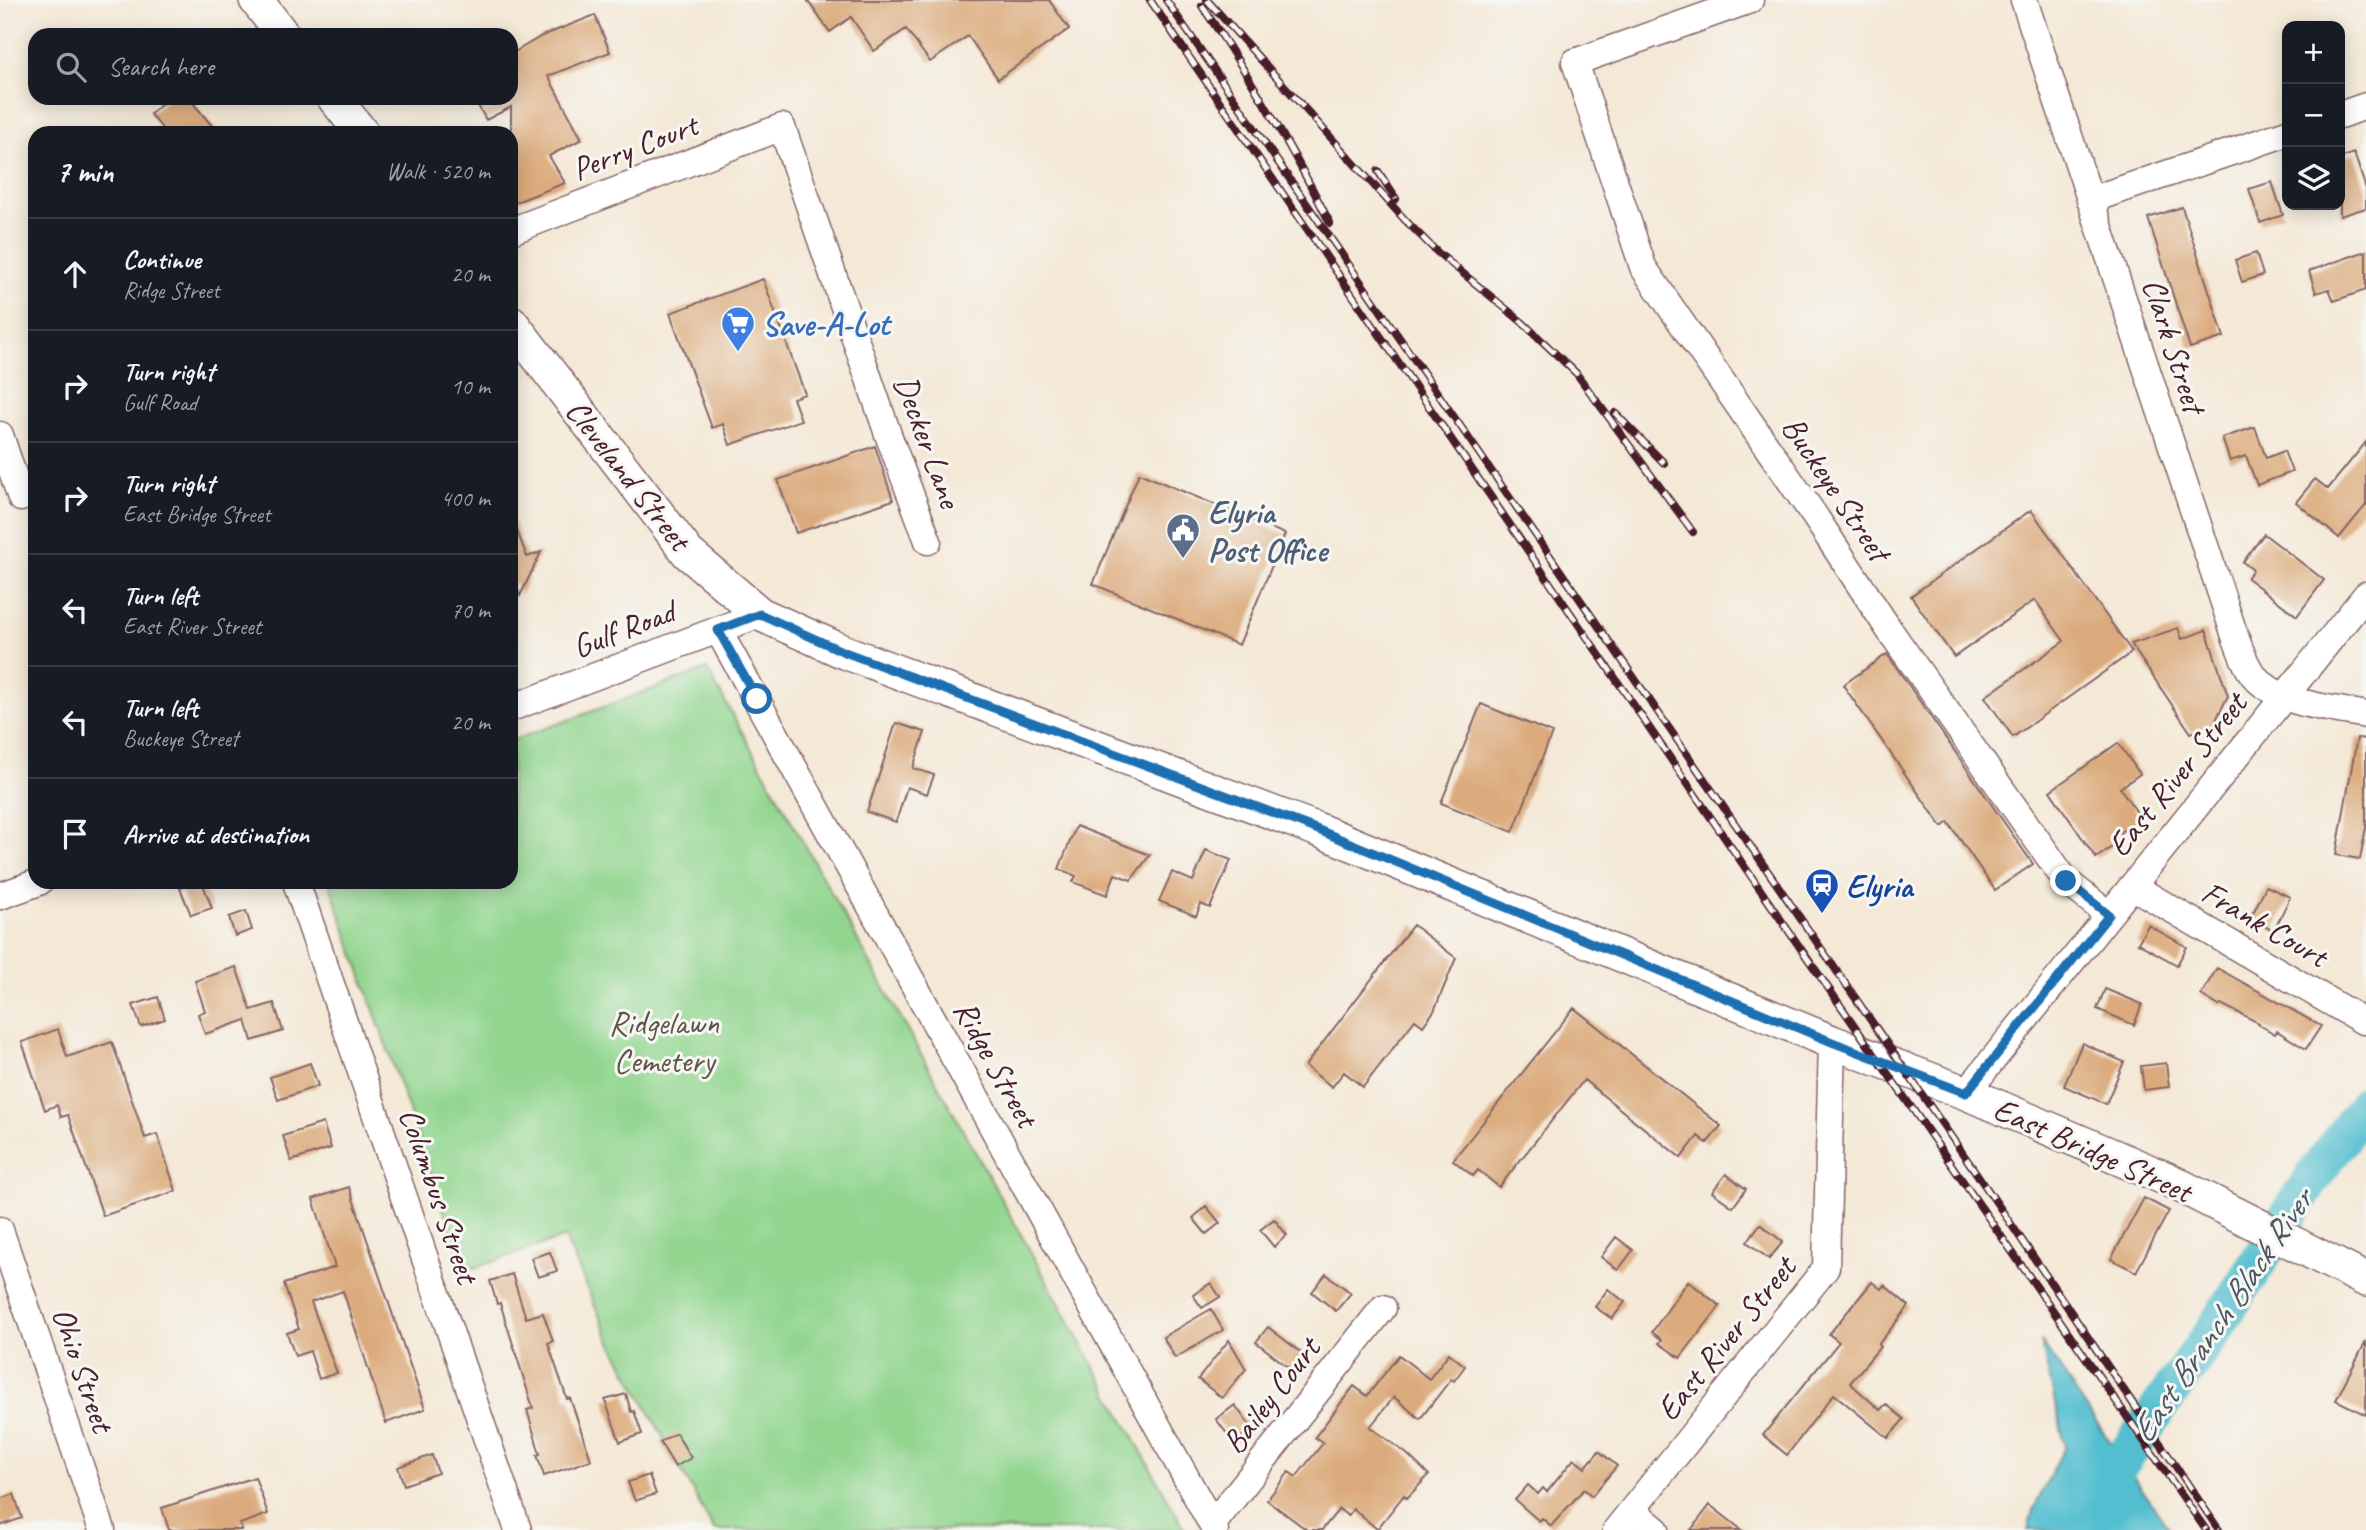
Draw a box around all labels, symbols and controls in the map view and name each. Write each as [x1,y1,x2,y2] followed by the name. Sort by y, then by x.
[2282,21,2345,210] map controls
[2282,21,2345,84] button: +
[28,28,518,105] search box
[52,48,90,86] icon: search
[108,50,214,83] text: Search here
[2282,84,2345,147] button: −
[566,103,706,190] street label: Perry Court
[2282,147,2345,210] button: layers
[56,153,113,191] text: 7 min
[386,157,490,186] text: Walk · 520 m
[123,243,201,276] text: Continue
[56,255,94,293] icon: ahead
[451,260,490,289] text: 20 m
[2133,273,2217,422] street label: Clark Street
[123,276,220,305] text: Ridge Street
[762,303,892,345] place label: Save-A-Lot
[719,304,757,353] supermarket icon: Save-A-Lot
[123,355,214,388] text: Turn right
[56,367,94,405] icon: right
[885,369,972,515] street label: Decker Lane
[451,372,490,401] text: 10 m
[123,388,197,417] text: Gulf Road
[556,391,702,561] street label: Cleveland Street
[1772,408,1902,572] street label: Buckeye Street
[123,467,214,500] text: Turn right
[56,479,94,517] icon: right
[441,484,490,513] text: 400 m
[1208,491,1330,571] place label: Elyria Post Office
[123,500,271,529] text: East Bridge Street
[1164,511,1202,560] public building icon: Elyria Post Office
[123,579,198,612] text: Turn left
[566,588,685,668] street label: Gulf Road
[56,591,94,629] icon: left
[451,596,490,625] text: 70 m
[123,612,261,641] text: East River Street
[2098,682,2258,865] street label: East River Street
[741,683,772,714] route start
[123,691,198,724] text: Turn left
[56,703,94,741] icon: left
[451,708,490,737] text: 20 m
[123,724,238,753] text: Buckeye Street
[56,815,94,853] icon: arrive
[123,818,309,851] text: Arrive at destination
[1846,865,1915,907] place label: Elyria
[2050,865,2081,896] route end
[1803,866,1841,915] station icon: Elyria
[2194,871,2338,978] street label: Frank Court
[944,993,1050,1137] street label: Ridge Street
[609,1002,719,1082] park label: Ridgelawn Cemetery
[1987,1088,2201,1213] street label: East Bridge Street
[390,1102,490,1291] street label: Columbus Street
[2120,1177,2326,1452] water label: East Branch Black River
[1647,1246,1807,1429] street label: East River Street
[42,1301,125,1440] street label: Ohio Street
[1213,1327,1331,1462] street label: Bailey Court

